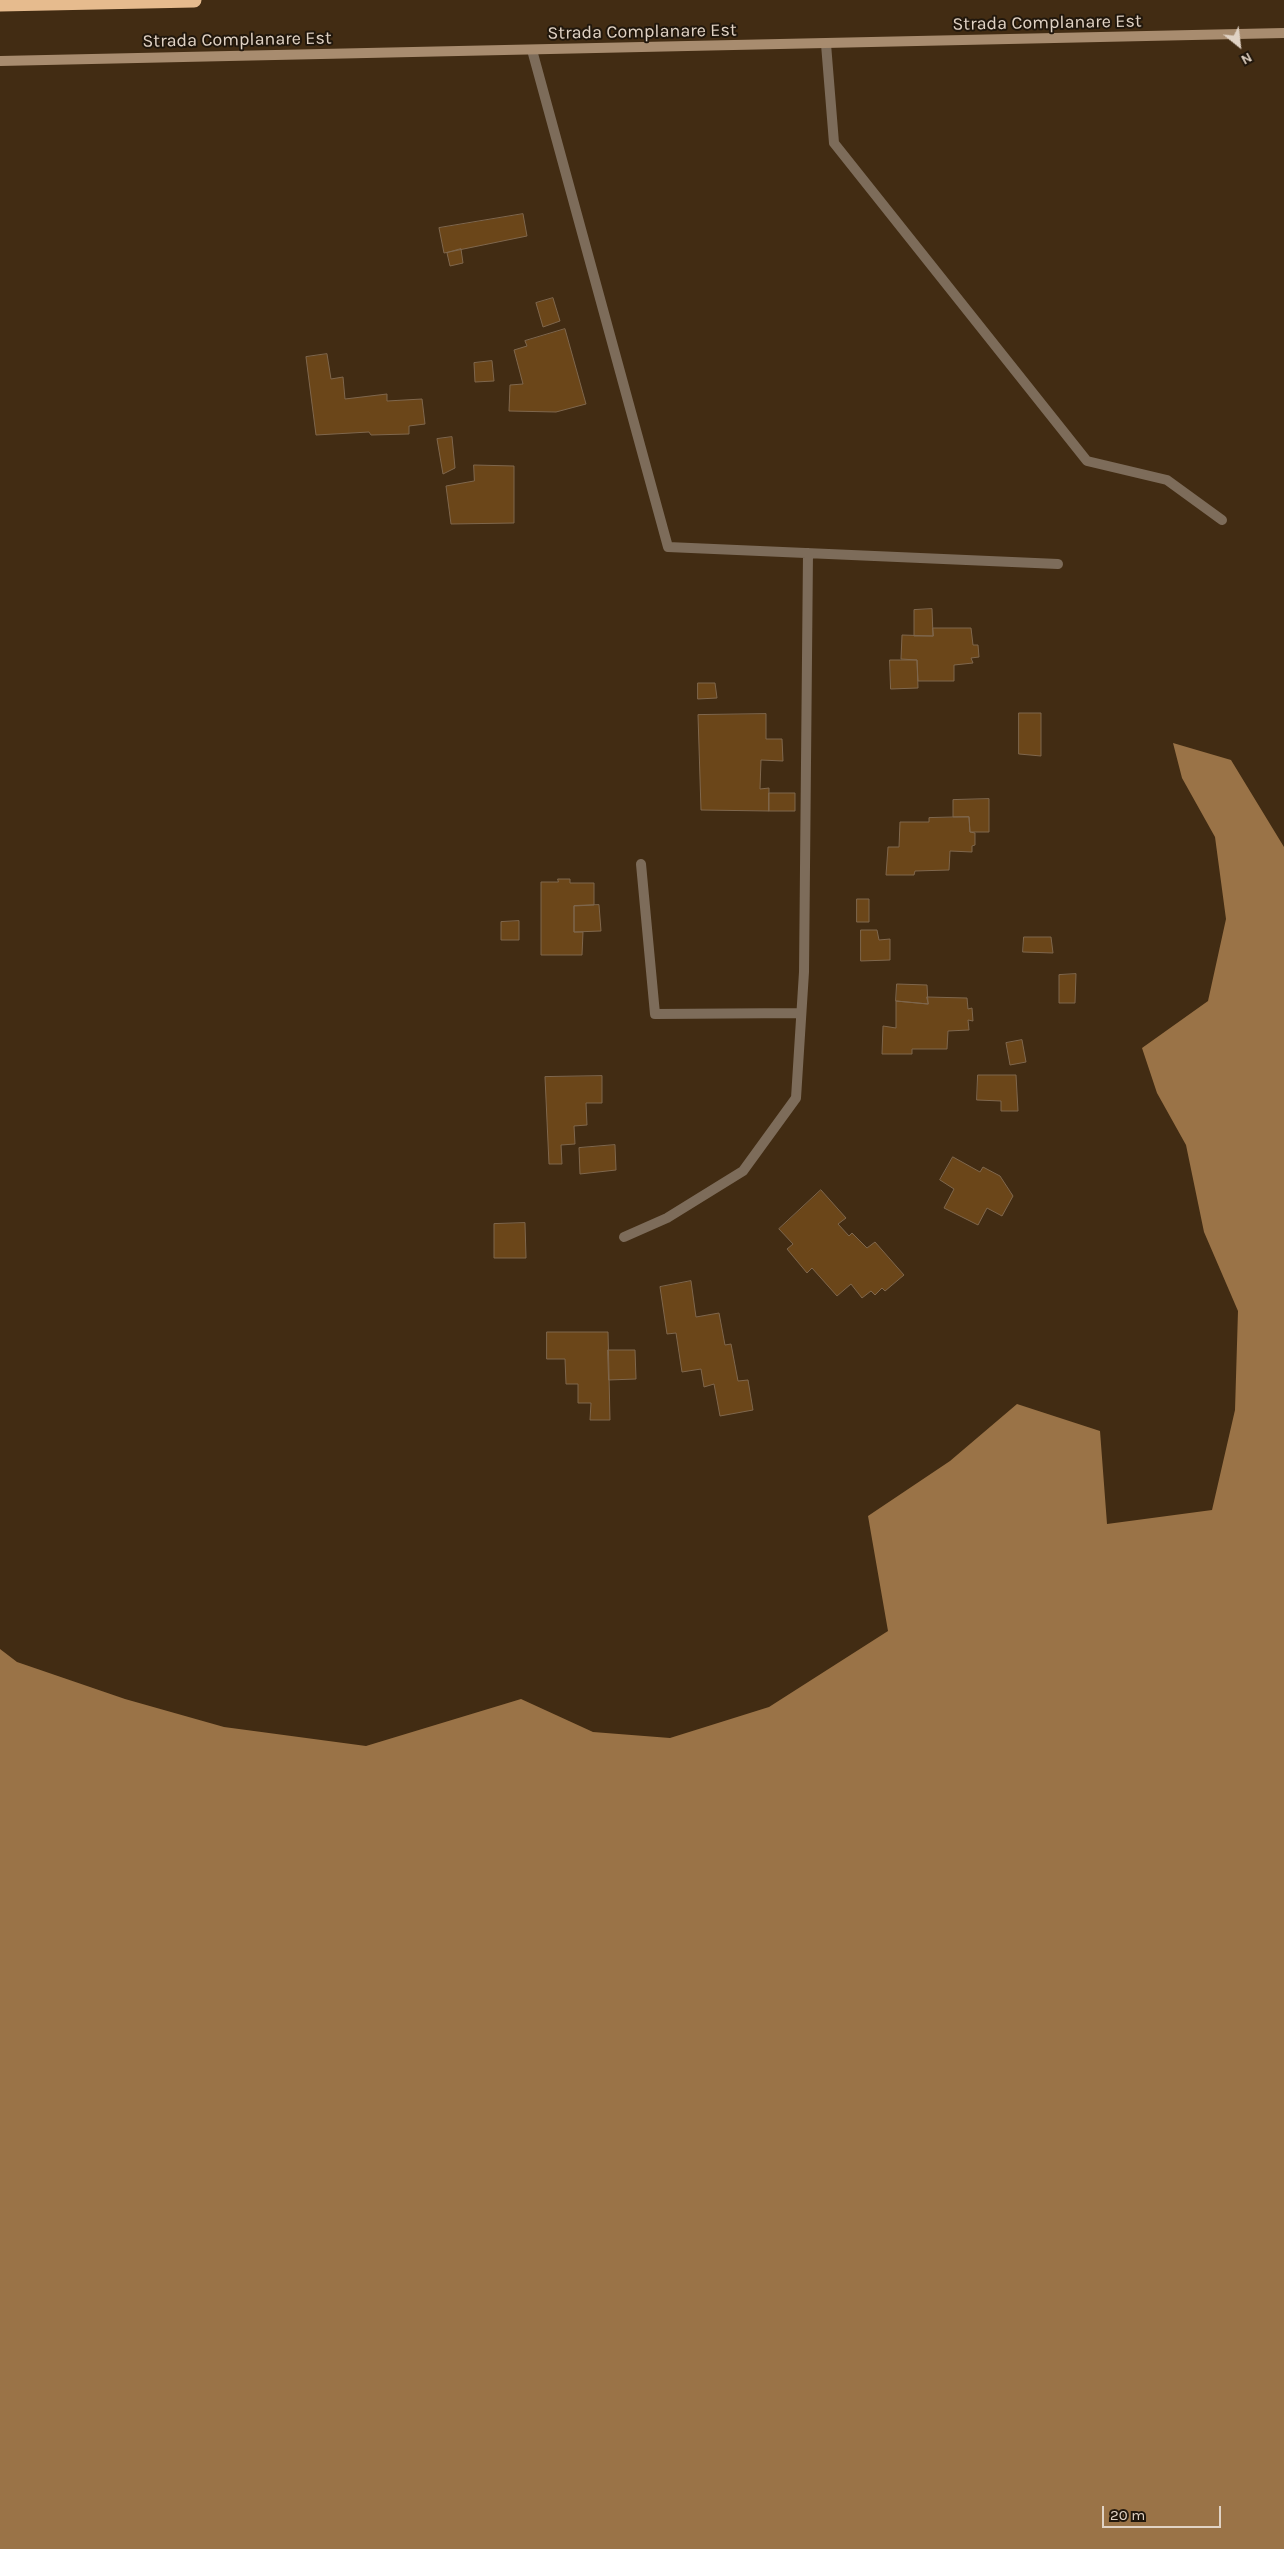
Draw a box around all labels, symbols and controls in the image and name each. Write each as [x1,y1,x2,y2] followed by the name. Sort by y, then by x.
[952,11,1142,35] street label: Strada Complanare Est
[547,20,737,44] street label: Strada Complanare Est
[1214,20,1264,70] north arrow
[142,28,332,52] street label: Strada Complanare Est
[1238,49,1255,68] text: N
[1104,2496,1223,2528] scale bar
[1110,2506,1145,2524] text: 20 m

